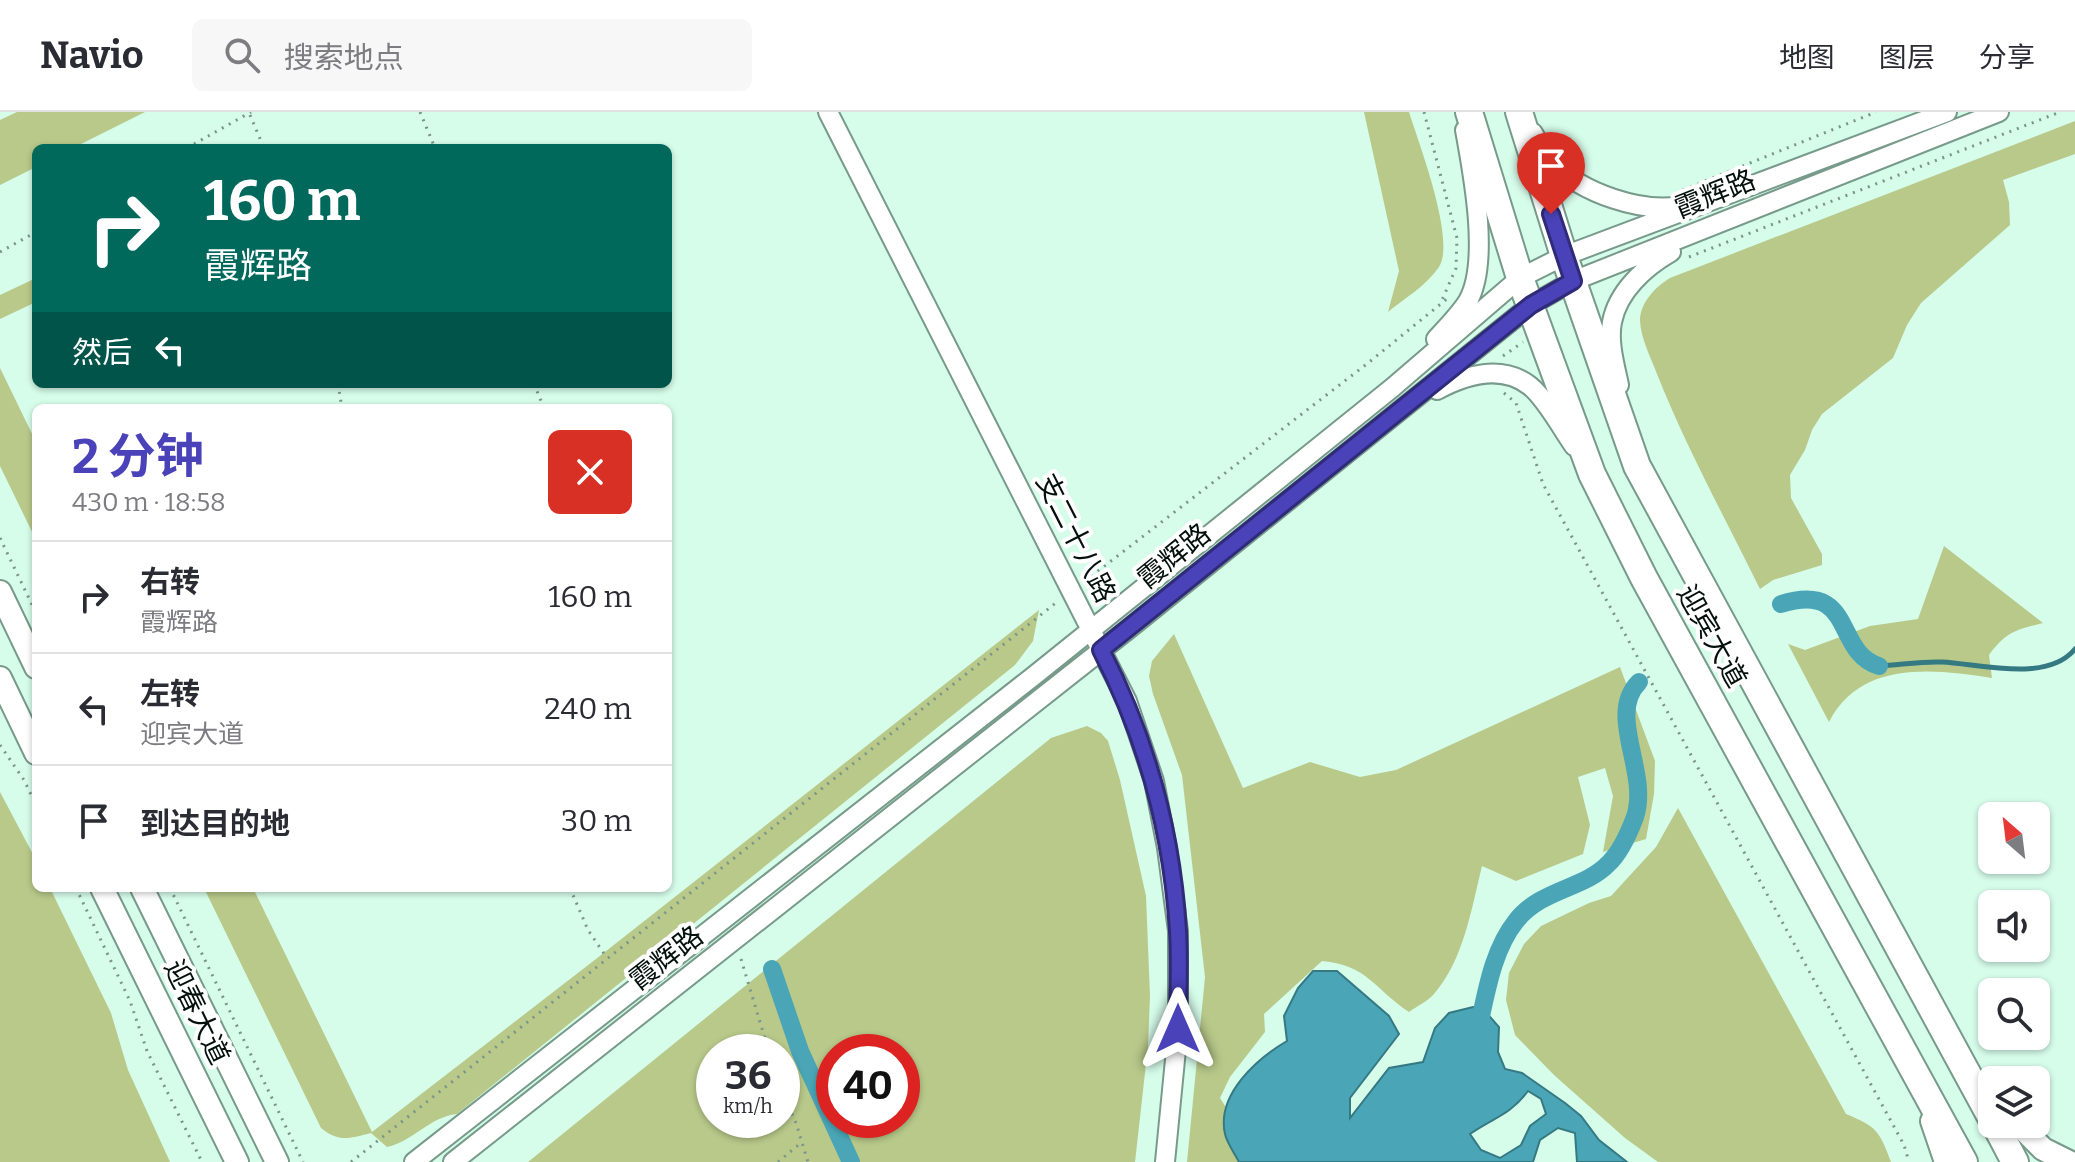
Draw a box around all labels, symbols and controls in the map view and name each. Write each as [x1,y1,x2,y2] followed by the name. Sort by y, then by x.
[192,19,752,91] search box
[40,32,144,78] text: Navio
[220,33,264,77] icon: search
[284,40,404,76] text: 搜索地点
[1779,41,1835,74] text: 地图
[1879,41,1935,74] text: 图层
[1979,41,2035,74] text: 分享
[1517,132,1585,214] pin
[1529,144,1573,188] icon: arrive
[1670,163,1760,225] street label: 霞辉路
[204,168,360,235] text: 160 m
[72,176,176,280] icon: right
[204,244,312,288] text: 霞辉路
[148,328,192,372] icon: left
[72,335,132,371] text: 然后
[72,428,204,486] text: 2 分钟
[548,430,632,514] button: close
[1030,468,1122,608] street label: 支二十八路
[72,487,226,518] text: 430 m · 18:58
[1131,517,1217,595] street label: 霞辉路
[140,564,200,600] text: 右转
[72,575,116,619] icon: right
[548,579,632,615] text: 160 m
[1670,579,1754,693] street label: 迎宾大道
[140,607,218,638] text: 霞辉路
[140,676,200,712] text: 左转
[72,687,116,731] icon: left
[544,691,632,727] text: 240 m
[140,719,244,750] text: 迎宾大道
[72,799,116,843] icon: arrive
[1978,802,2050,874] north arrow
[1978,802,2050,1138] map controls
[561,803,632,839] text: 30 m
[140,806,290,842] text: 到达目的地
[1978,890,2050,962] button: sound
[623,919,709,997] street label: 霞辉路
[158,954,236,1070] street label: 迎春大道
[1978,978,2050,1050] button: search
[1136,987,1220,1071] position arrow
[816,1034,920,1138] speed limit sign: 40
[725,1052,771,1100] text: 36
[1978,1066,2050,1138] button: layers
[723,1094,773,1118] text: km/h

